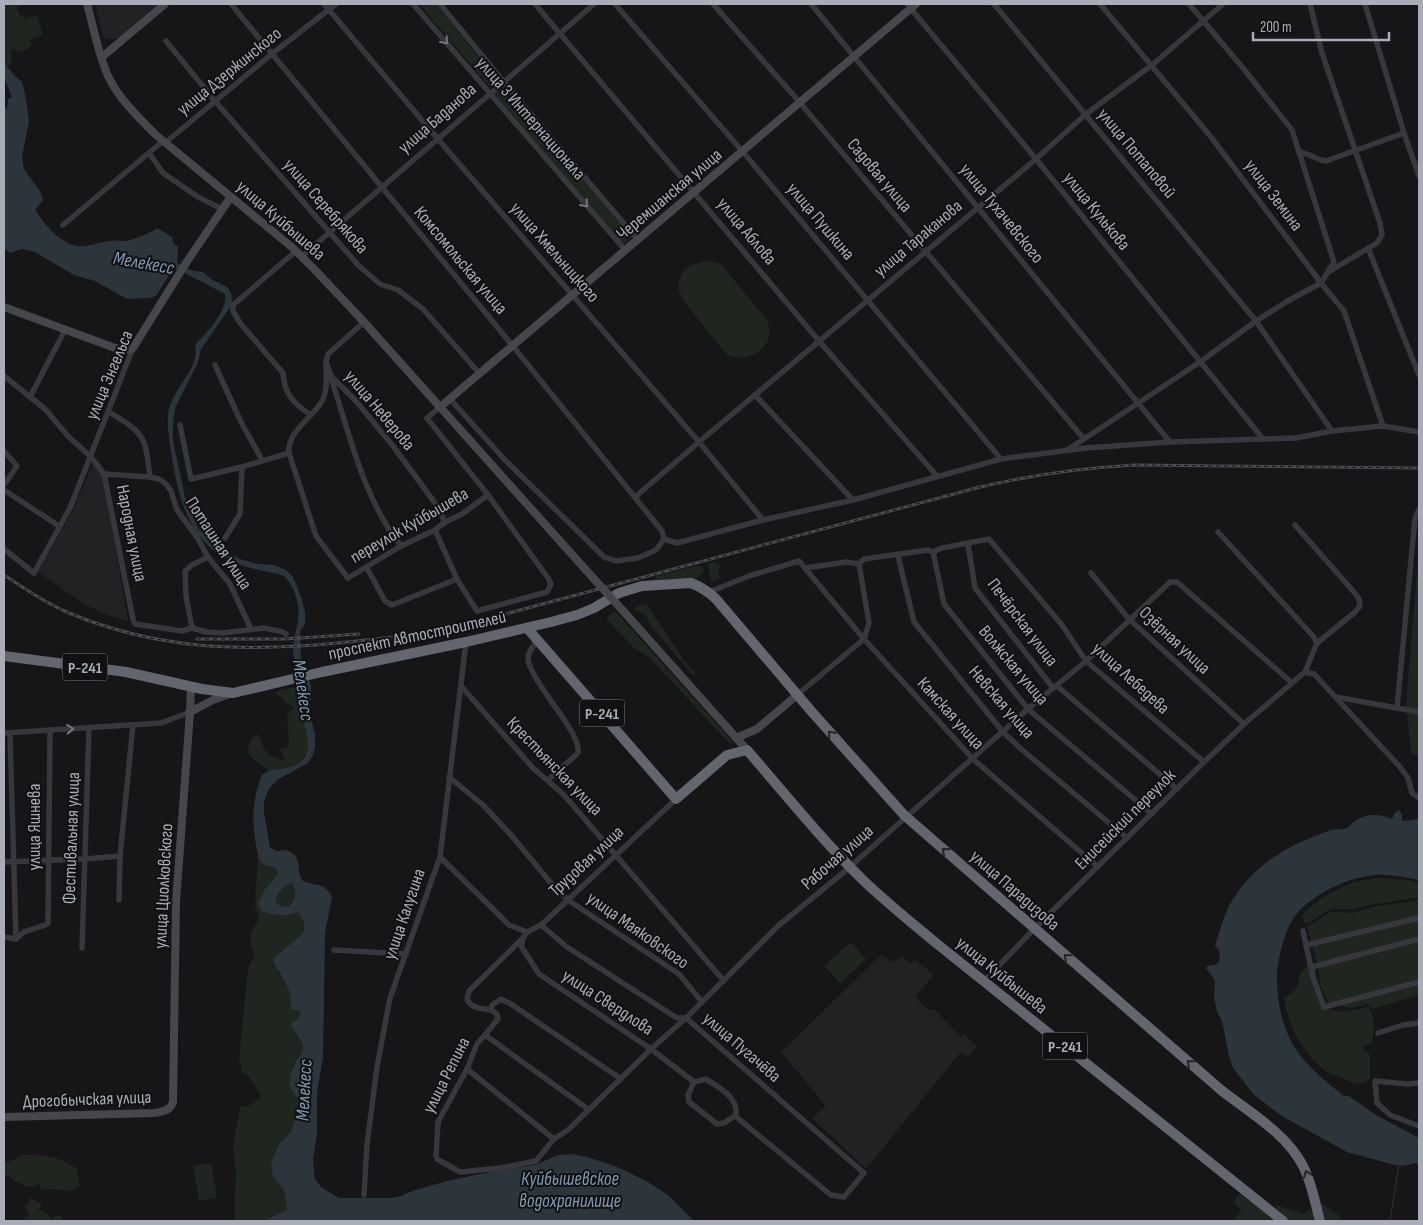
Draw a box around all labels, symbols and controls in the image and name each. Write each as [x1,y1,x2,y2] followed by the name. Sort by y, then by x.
[1253,10,1389,42] scale bar
[1260,18,1292,37] text: 200 m
[173,23,286,120] street label: улица Дзержинского
[440,35,449,44] one-way arrow
[471,52,590,184] street label: улица 3 Интернационала
[394,79,481,158] street label: улица Баданова
[1093,104,1180,202] street label: улица Потаповой
[843,134,917,216] street label: Садовая улица
[612,144,726,245] street label: Черемшанская улица
[279,155,373,258] street label: улица Серебрякова
[1240,155,1307,235] street label: улица Земина
[955,159,1048,267] street label: улица Тухачевского
[1059,168,1135,255] street label: улица Кулькова
[232,176,330,265] street label: улица Куйбышева
[782,178,859,264] street label: улица Пушкина
[712,193,781,269] street label: улица Аблова
[870,195,967,281] street label: улица Тараканова
[505,198,604,307] street label: улица Хмельницкого
[580,198,588,207] one-way arrow
[410,202,512,318] street label: Комсомольская улица
[111,247,177,280] water label: Мелекесс
[81,327,138,423] street label: улица Энгельса
[340,366,419,455] street label: улица Неверова
[112,483,151,583] street label: Народная улица
[346,483,472,568] street label: переулок Куйбышева
[181,493,256,593] street label: Поташная улица
[983,574,1062,670] street label: Печёрская улица
[1135,602,1215,679] street label: Озёрная улица
[326,606,508,665] street label: проспект Автостроителей
[974,621,1053,709] street label: Волжская улица
[1088,638,1174,719] street label: улица Лебедева
[62,654,108,680] road number: Р-241
[287,658,318,723] water label: Мелекесс
[964,662,1039,743] street label: Невская улица
[913,673,988,754] street label: Камская улица
[580,700,624,726] road number: Р-241
[502,713,607,820] street label: Крестьянская улица
[66,724,74,735] one-way arrow
[828,731,837,740] one-way arrow
[1071,765,1180,874] street label: Енисейский переулок
[59,772,84,904] street label: Фестивальная улица
[24,784,45,870] street label: улица Яшнева
[797,820,878,894] street label: Рабочая улица
[545,821,628,901] street label: Трудовая улица
[150,823,177,949] street label: улица Циолковского
[966,846,1064,935] street label: улица Парадизова
[941,847,950,856] one-way arrow
[379,866,430,962] street label: улица Калугина
[583,888,693,973] street label: улица Маяковского
[952,932,1052,1019] street label: улица Куйбышева
[1064,954,1073,963] one-way arrow
[558,965,657,1040] street label: улица Свердлова
[698,1008,785,1087] street label: улица Пугачёва
[1042,1032,1088,1060] road number: Р-241
[418,1034,475,1117] street label: улица Репина
[291,1058,318,1121] water label: Мелекесс
[1187,1060,1196,1069] one-way arrow
[22,1087,152,1112] street label: Дрогобычская улица
[519,1168,622,1213] water label: Куйбышевское водохранилище
[1302,1171,1312,1179] one-way arrow

